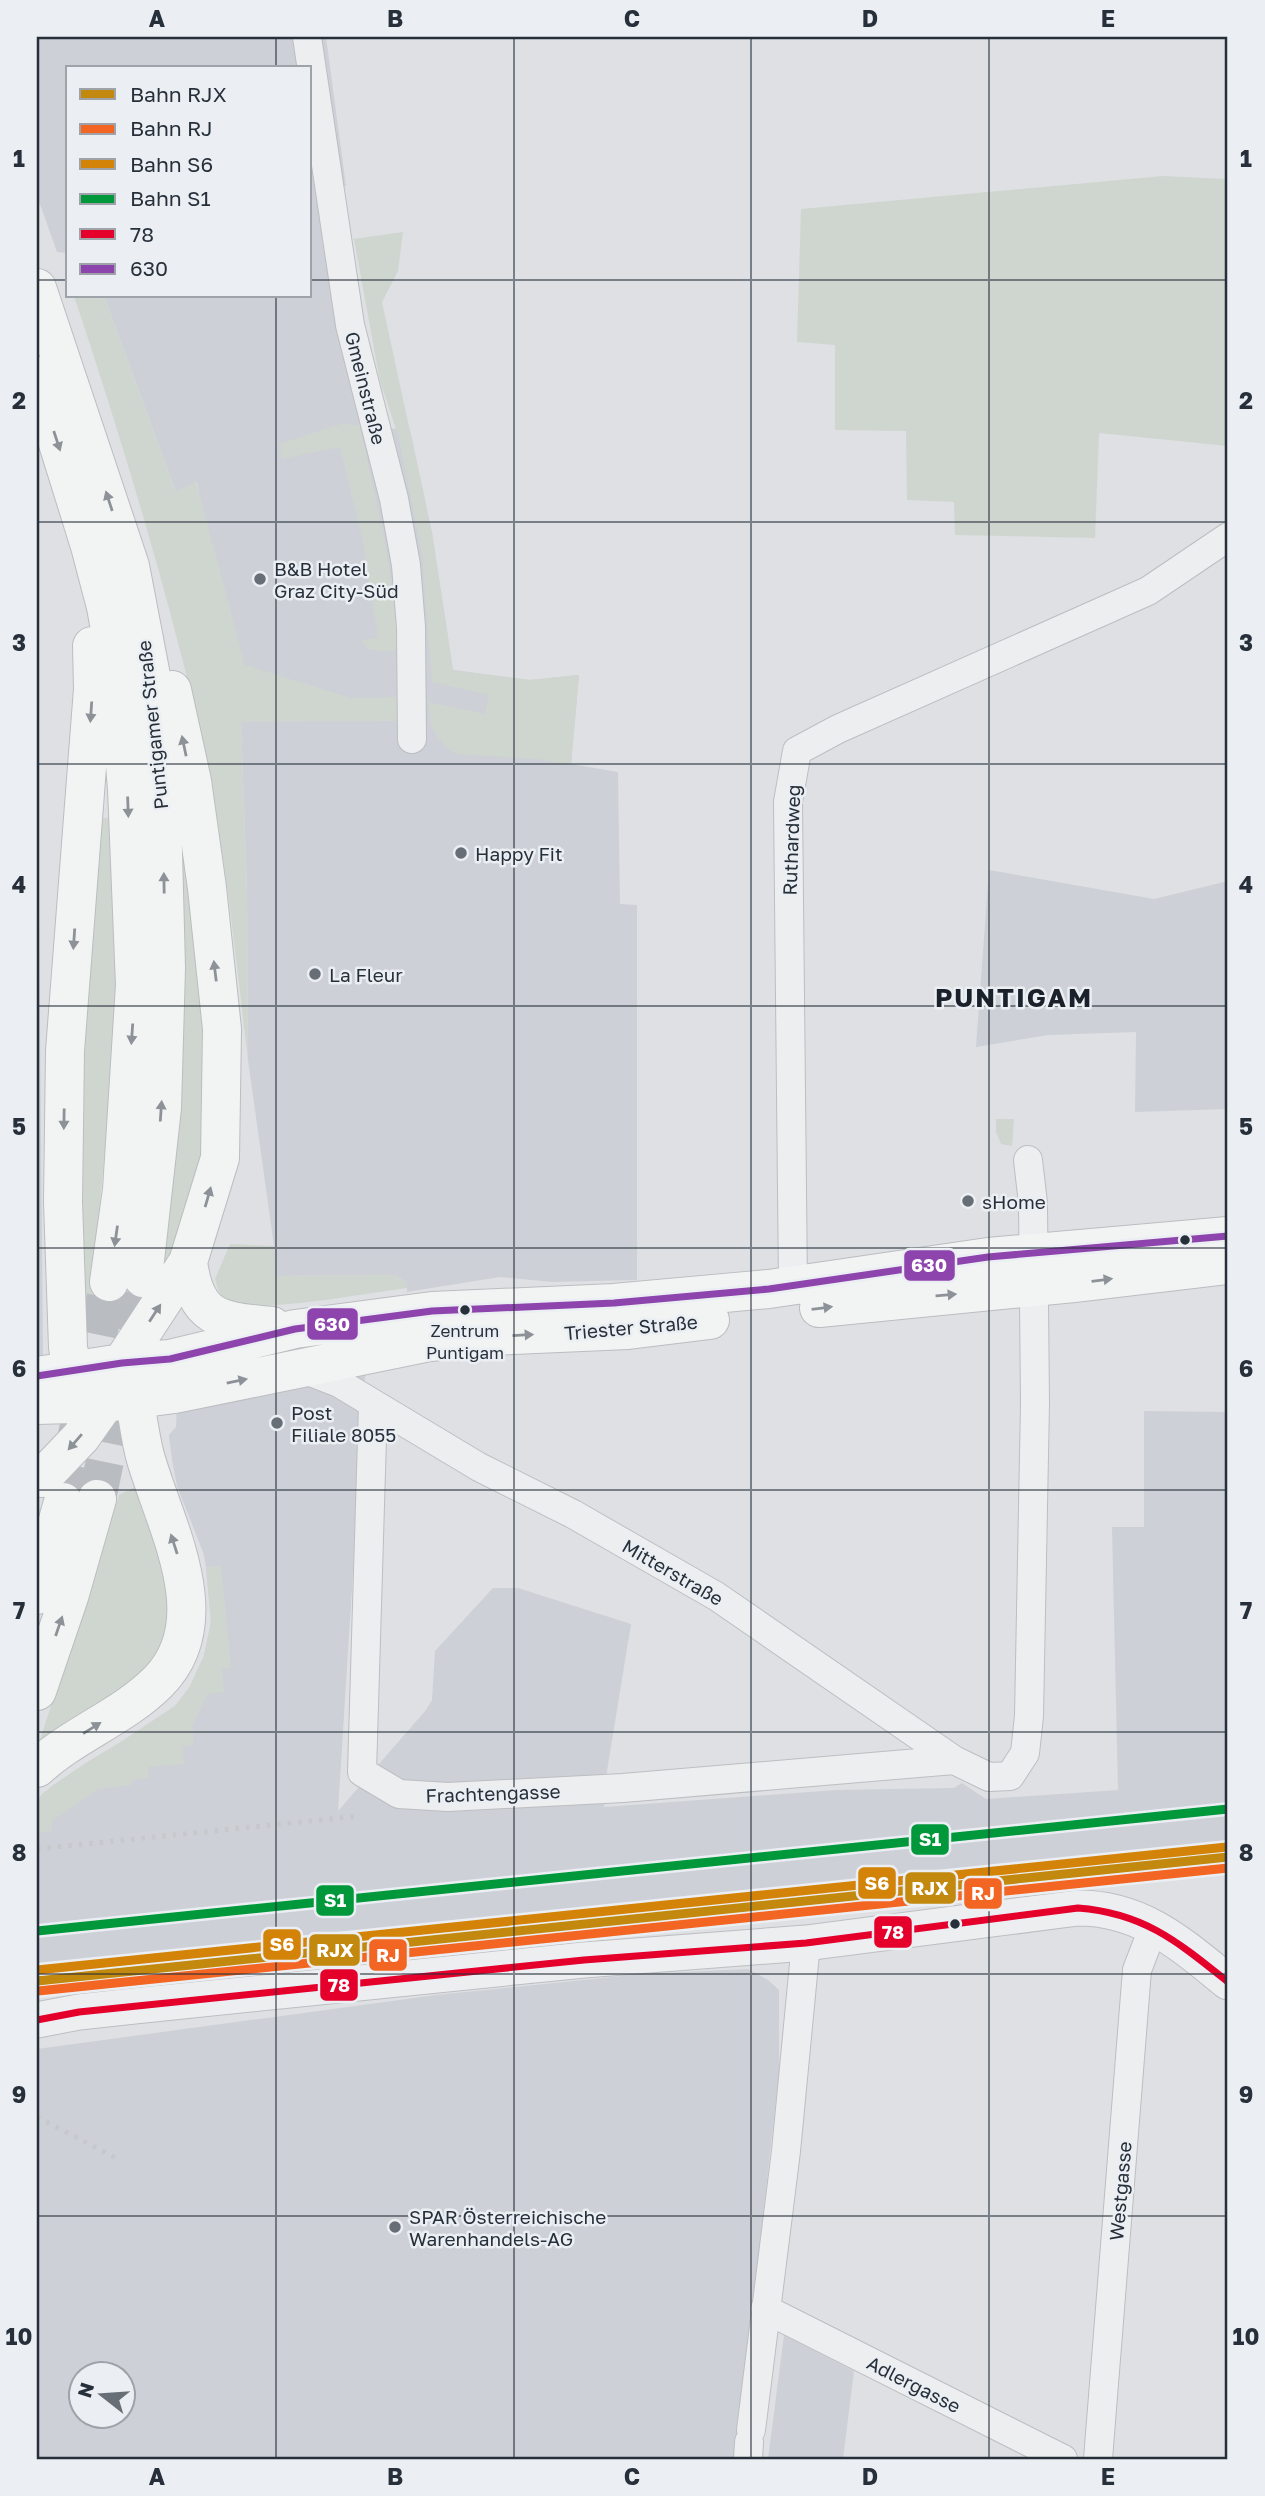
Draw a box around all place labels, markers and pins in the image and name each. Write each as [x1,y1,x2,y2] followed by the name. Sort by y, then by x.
[274,557,399,602] place label: B&B Hotel Graz City-Süd
[252,571,268,587] marker: B&B Hotel Graz City-Süd
[475,842,563,865] place label: Happy Fit
[453,845,469,861] marker: Happy Fit
[329,963,403,986] place label: La Fleur
[307,966,323,982] marker: La Fleur
[982,1190,1046,1213] place label: sHome
[960,1193,976,1209] marker: sHome
[1178,1233,1192,1247] unlabelled marker
[458,1303,472,1317] marker: Zentrum Puntigam
[426,1320,504,1363] place label: Zentrum Puntigam
[291,1401,396,1446] place label: Post Filiale 8055
[269,1415,285,1431] marker: Post Filiale 8055
[948,1917,962,1931] unlabelled marker
[409,2205,606,2250] place label: SPAR Österreichische Warenhandels-AG
[387,2219,403,2235] marker: SPAR Österreichische Warenhandels-AG

